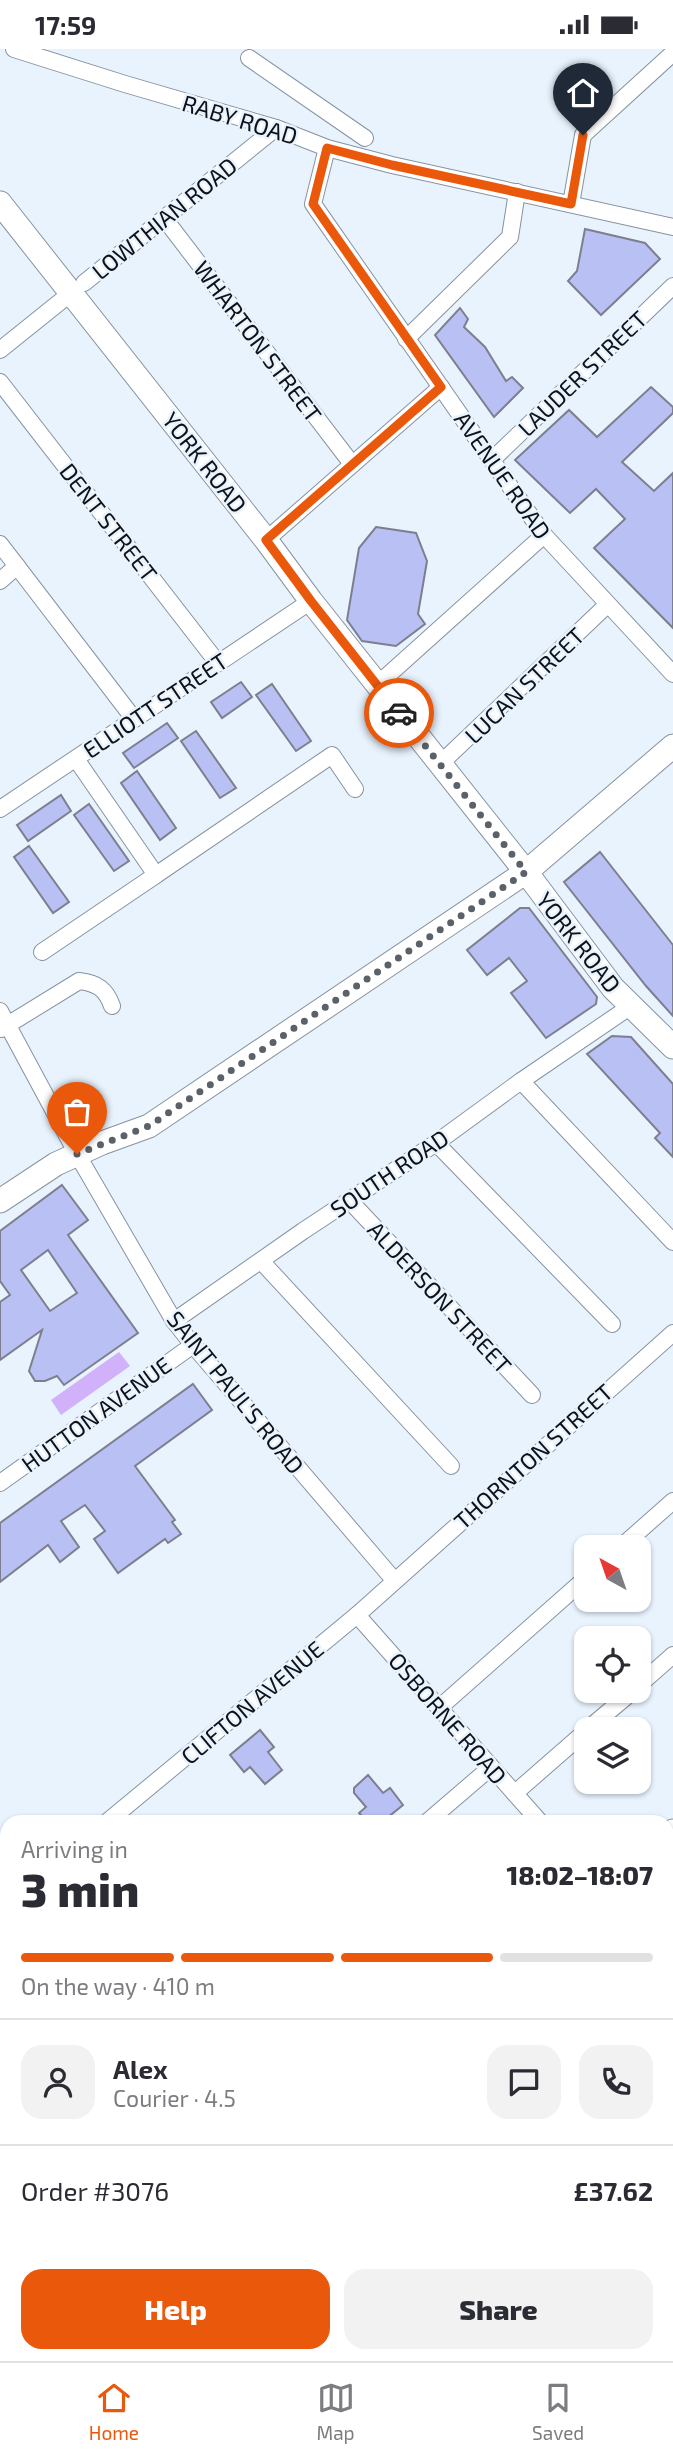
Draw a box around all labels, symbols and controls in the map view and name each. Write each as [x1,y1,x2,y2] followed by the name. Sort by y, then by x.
[35,9,96,40] text: 17:59
[553,63,613,135] pin
[564,74,602,112] icon: home
[179,88,301,150] street label: RABY ROAD
[86,151,242,285] street label: LOWTHIAN ROAD
[188,255,328,427] street label: WHARTON STREET
[512,304,652,442] street label: LAUDER STREET
[157,406,253,518] street label: YORK ROAD
[449,406,557,544] street label: AVENUE ROAD
[54,457,164,587] street label: DENT STREET
[458,621,590,749] street label: LUCAN STREET
[77,646,233,764] street label: ELLIOTT STREET
[364,678,434,748] courier
[380,694,418,732] icon: car
[531,886,627,998] street label: YORK ROAD
[47,1082,107,1154] pin
[58,1093,96,1131] icon: bag
[325,1123,453,1223] street label: SOUTH ROAD
[362,1215,518,1379] street label: ALDERSON STREET
[162,1305,310,1479] street label: SAINT PAUL'S ROAD
[16,1350,176,1478] street label: HUTTON AVENUE
[448,1377,618,1535] street label: THORNTON STREET
[574,1535,651,1612] north arrow
[574,1535,651,1794] map controls
[574,1626,651,1703] button: locate
[175,1634,329,1770] street label: CLIFTON AVENUE
[383,1646,513,1790] street label: OSBORNE ROAD
[574,1717,651,1794] button: layers
[21,1835,128,1863] text: Arriving in
[507,1859,653,1890] text: 18:02–18:07
[21,1861,139,1916] text: 3 min
[21,1972,215,2000] text: On the way · 410 m
[21,2045,95,2119] button: person
[487,2045,561,2119] button: chat
[579,2045,653,2119] button: phone
[113,2053,168,2084] text: Alex
[113,2084,236,2112] text: Courier · 4.5
[21,2175,169,2206] text: Order #3076
[574,2175,653,2206] text: £37.62
[21,2269,330,2349] button: Help
[344,2269,653,2349] button: Share
[89,2379,139,2444] tab: Home
[317,2379,355,2444] tab: Map
[532,2379,584,2444] tab: Saved

